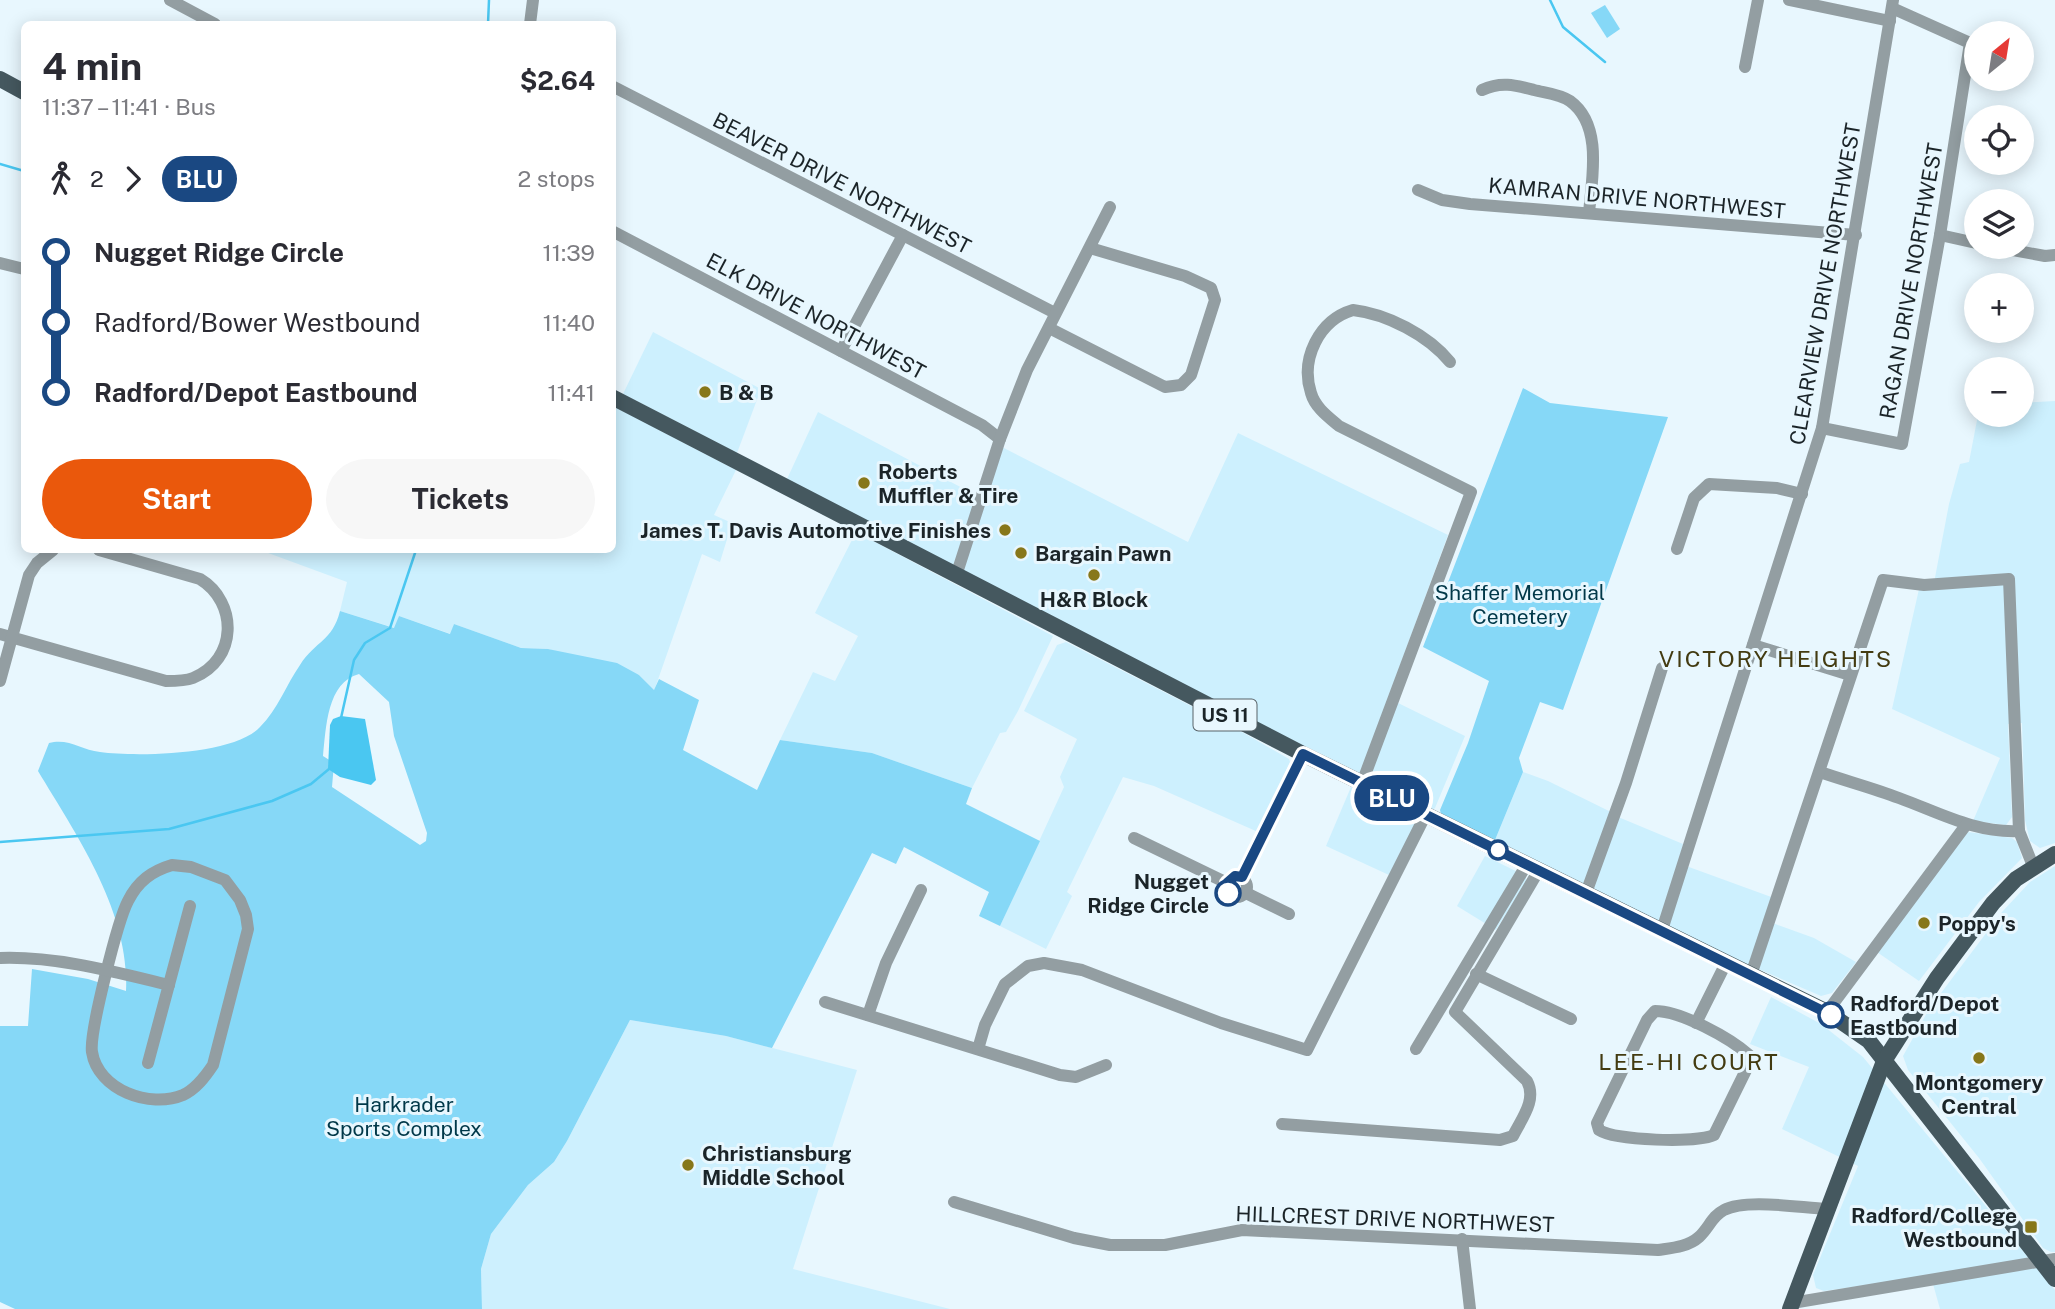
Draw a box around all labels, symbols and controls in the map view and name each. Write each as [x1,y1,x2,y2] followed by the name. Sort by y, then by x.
[1964,21,2034,91] north arrow
[1964,21,2034,427] map controls
[42,44,142,89] text: 4 min
[520,65,595,96] text: $2.64
[42,93,216,120] text: 11:37 – 11:41 · Bus
[1964,105,2034,175] button: locate
[709,107,975,259] street label: BEAVER DRIVE NORTHWEST
[1784,121,1866,447] street label: CLEARVIEW DRIVE NORTHWEST
[1874,141,1948,421] street label: RAGAN DRIVE NORTHWEST
[42,160,80,198] icon: walk
[114,160,152,198] icon: forward
[90,165,104,192] text: 2
[176,165,223,193] text: BLU
[517,165,595,192] text: 2 stops
[1487,173,1787,223] street label: KAMRAN DRIVE NORTHWEST
[1964,189,2034,259] button: layers
[94,237,344,268] text: Nugget Ridge Circle
[542,239,595,266] text: 11:39
[702,247,930,385] street label: ELK DRIVE NORTHWEST
[1964,273,2034,343] button: +
[94,307,420,338] text: Radford/Bower Westbound
[543,309,595,336] text: 11:40
[1964,357,2034,427] button: −
[94,377,418,408] text: Radford/Depot Eastbound
[547,379,595,406] text: 11:41
[719,380,774,405] place label: B & B
[697,384,713,400] marker: B & B
[42,459,312,539] button: Start
[326,459,595,539] button: Tickets
[878,459,1018,508] place label: Roberts Muffler & Tire
[856,475,872,491] marker: Roberts Muffler & Tire
[640,518,991,543] place label: James T. Davis Automotive Finishes
[997,522,1013,538] marker: James T. Davis Automotive Finishes
[1035,541,1171,566] place label: Bargain Pawn
[1013,545,1029,561] marker: Bargain Pawn
[1086,567,1102,583] marker: H&R Block
[1435,580,1605,629] park label: Shaffer Memorial Cemetery
[1040,587,1148,612] place label: H&R Block
[1659,645,1893,672] district label: VICTORY HEIGHTS
[1194,700,1256,730] road number: US 11
[1352,775,1432,821] line badge: BLU
[1368,784,1416,812] text: BLU
[1488,840,1508,860] unlabelled marker
[1087,869,1209,918] place label: Nugget Ridge Circle
[1215,880,1241,906] marker: Nugget Ridge Circle
[1938,911,2016,936] place label: Poppy's
[1916,915,1932,931] marker: Poppy's
[1850,991,1999,1040] place label: Radford/Depot Eastbound
[1818,1002,1844,1028] marker: Radford/Depot Eastbound
[1598,1048,1780,1075] district label: LEE-HI COURT
[1971,1050,1987,1066] marker: Montgomery Central
[1915,1070,2044,1119] place label: Montgomery Central
[326,1092,482,1141] park label: Harkrader Sports Complex
[702,1141,851,1190] place label: Christiansburg Middle School
[680,1157,696,1173] marker: Christiansburg Middle School
[1235,1201,1555,1237] street label: HILLCREST DRIVE NORTHWEST
[1851,1203,2017,1252] place label: Radford/College Westbound
[2023,1219,2039,1235] marker: Radford/College Westbound

